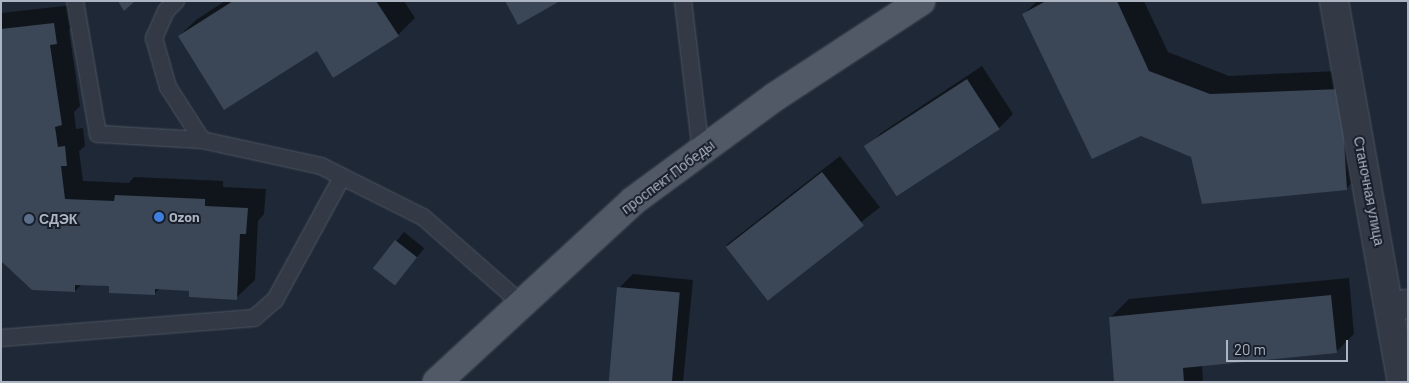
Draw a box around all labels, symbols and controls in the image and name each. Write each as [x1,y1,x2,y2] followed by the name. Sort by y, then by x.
[1350,135,1388,247] street label: Станочная улица
[618,136,718,218] street label: проспект Победы
[169,209,200,225] place label: Ozon
[39,211,77,227] place label: СДЭК
[153,211,165,223] marker: Ozon
[23,213,35,225] marker: СДЭК
[1229,330,1352,362] scale bar
[1234,340,1266,358] text: 20 m

